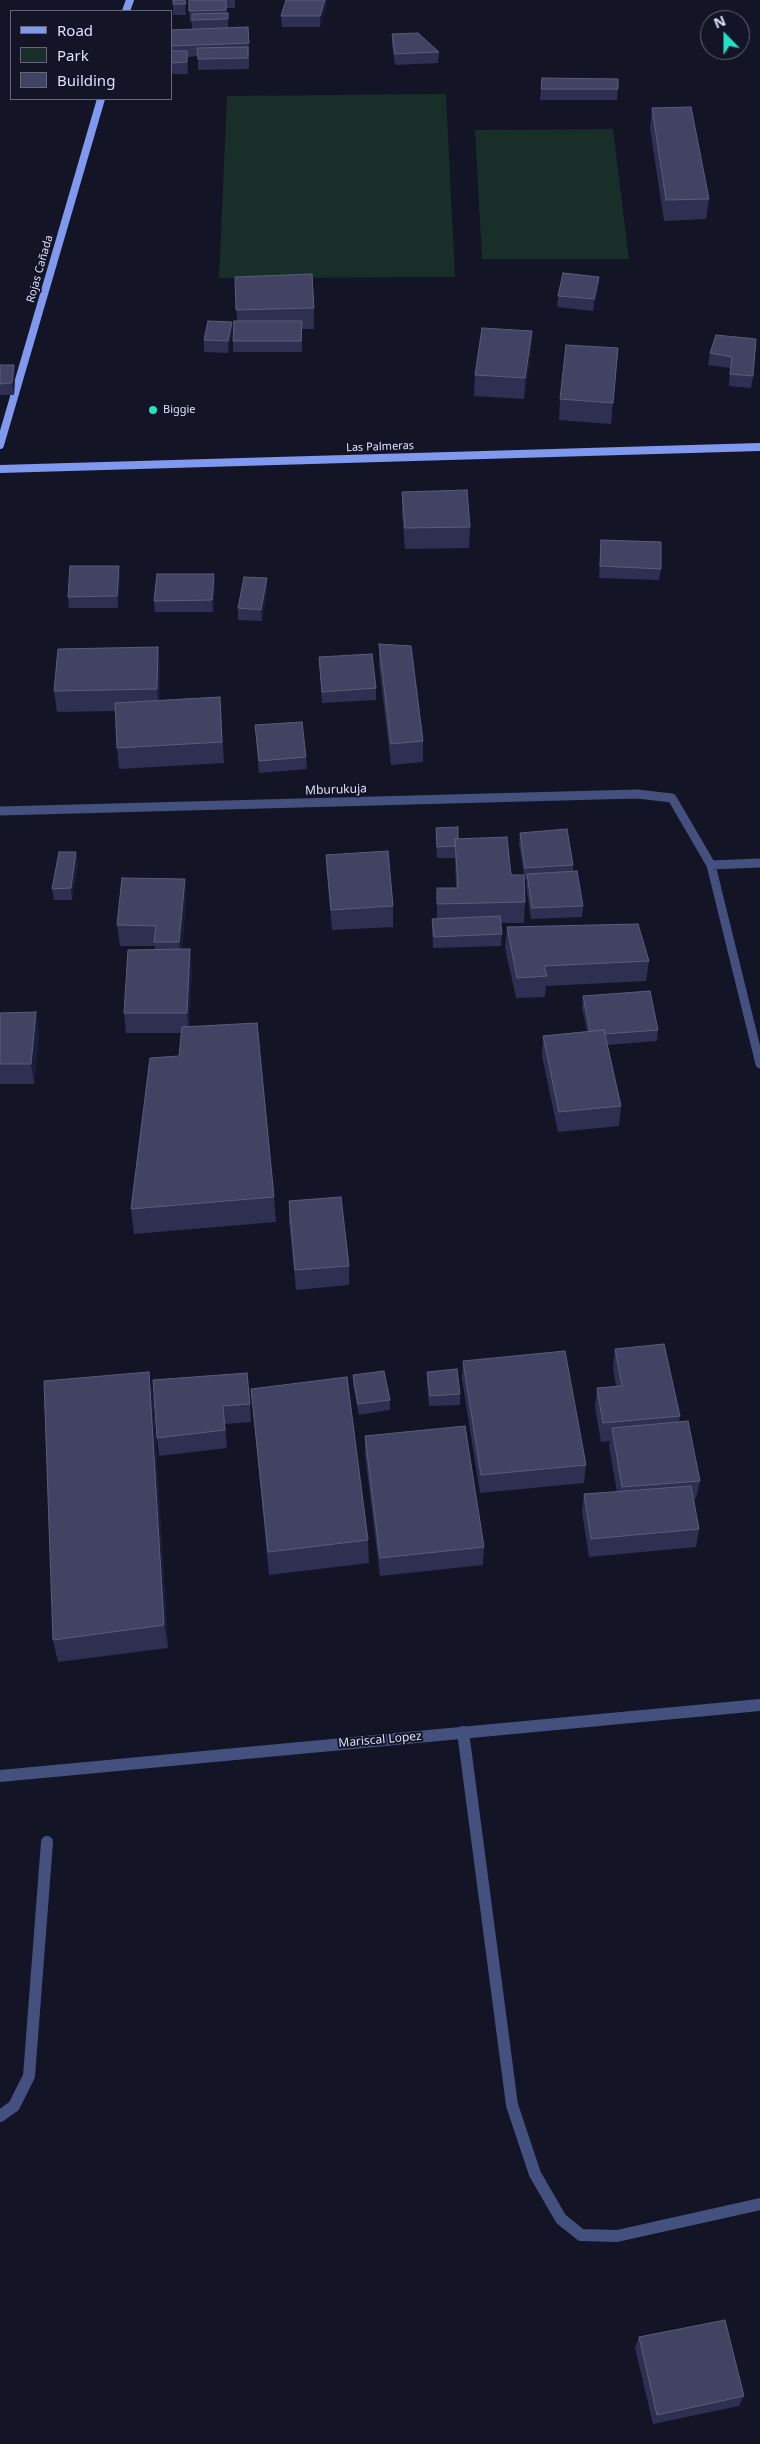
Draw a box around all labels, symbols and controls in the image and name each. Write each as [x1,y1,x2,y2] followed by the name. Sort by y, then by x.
[10,10,172,100] legend
[700,10,750,60] north arrow
[711,11,728,33] text: N
[57,20,93,40] text: Road
[57,45,89,65] text: Park
[57,70,115,90] text: Building
[24,234,56,304] street label: Rojas Cañada
[163,403,196,417] place label: Biggie
[147,404,159,416] marker: Biggie
[346,439,414,455] street label: Las Palmeras
[305,782,367,798] street label: Mburukuja
[338,1729,422,1751] street label: Mariscal Lopez

